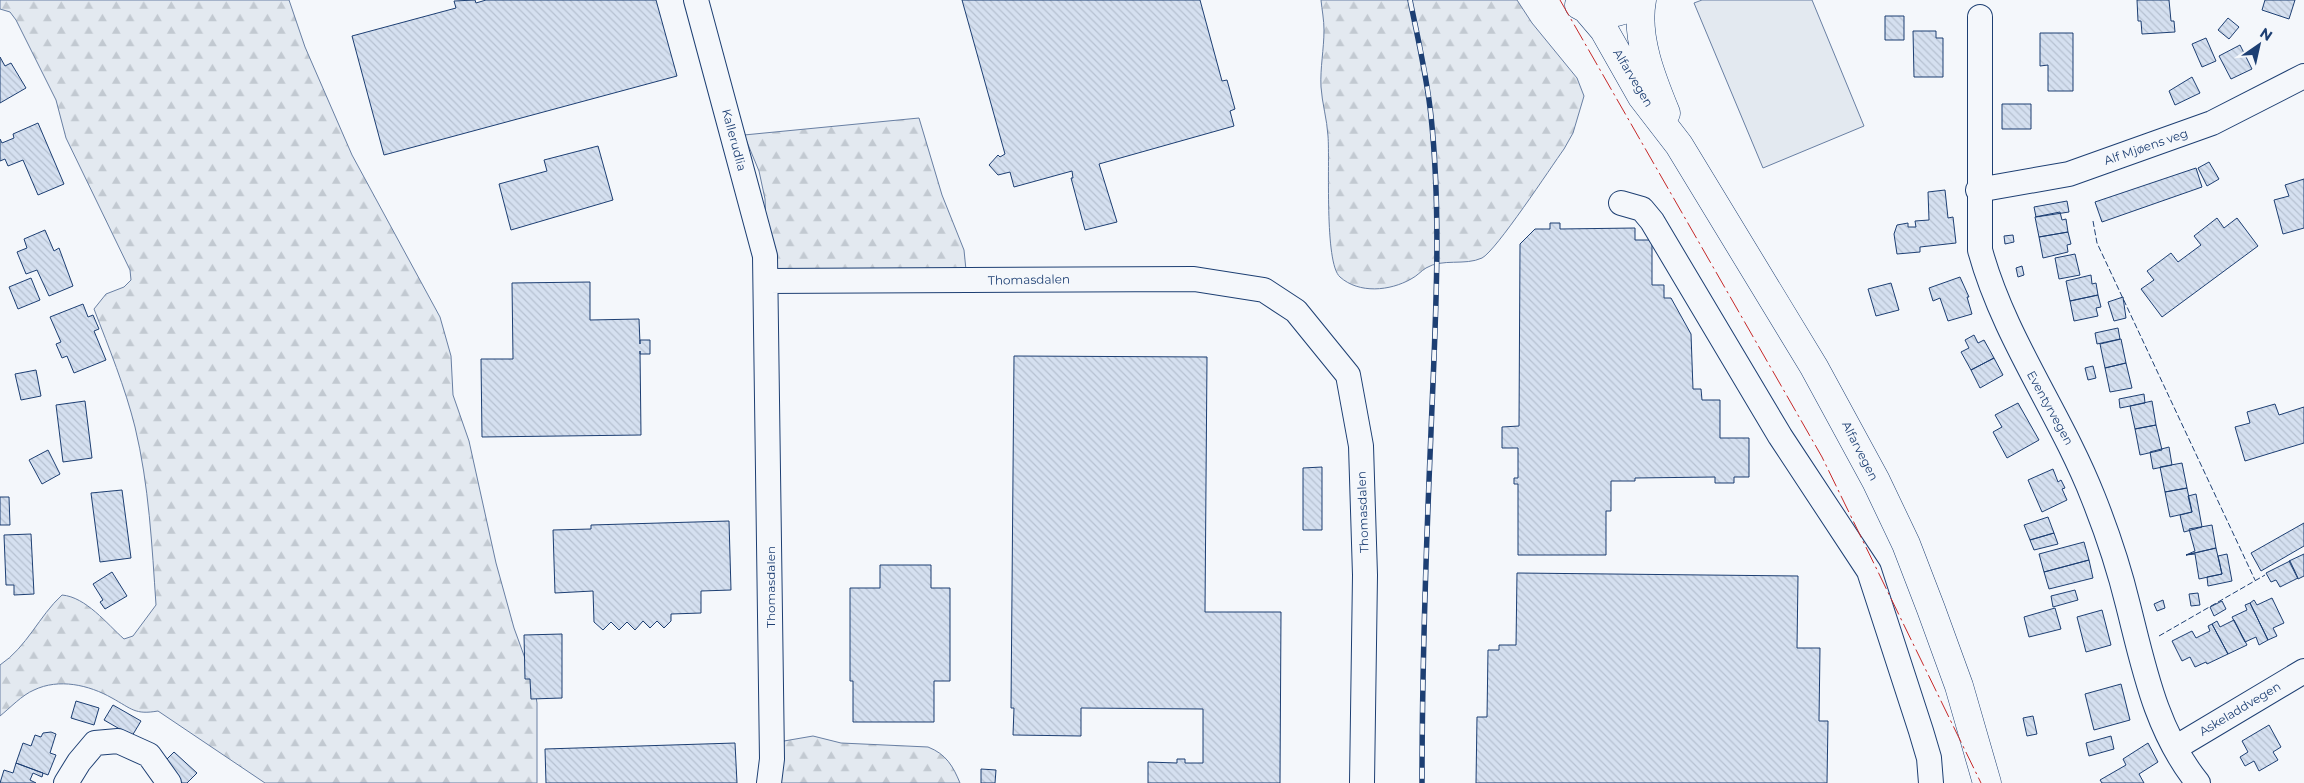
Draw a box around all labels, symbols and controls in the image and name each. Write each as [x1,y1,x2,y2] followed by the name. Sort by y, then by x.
[2234,20,2284,70] north arrow
[2257,24,2276,45] text: N
[1610,46,1657,109] street label: Alfarvegen
[719,107,750,173] street label: Kallerudlia
[2102,125,2190,168] street label: Alf Mjøens veg
[988,271,1070,288] street label: Thomasdalen
[2024,368,2077,448] street label: Eventyrvegen
[1839,418,1882,483] street label: Alfarvegen
[1354,471,1371,553] street label: Thomasdalen
[763,546,778,628] street label: Thomasdalen
[2196,678,2283,739] street label: Askeladdvegen

